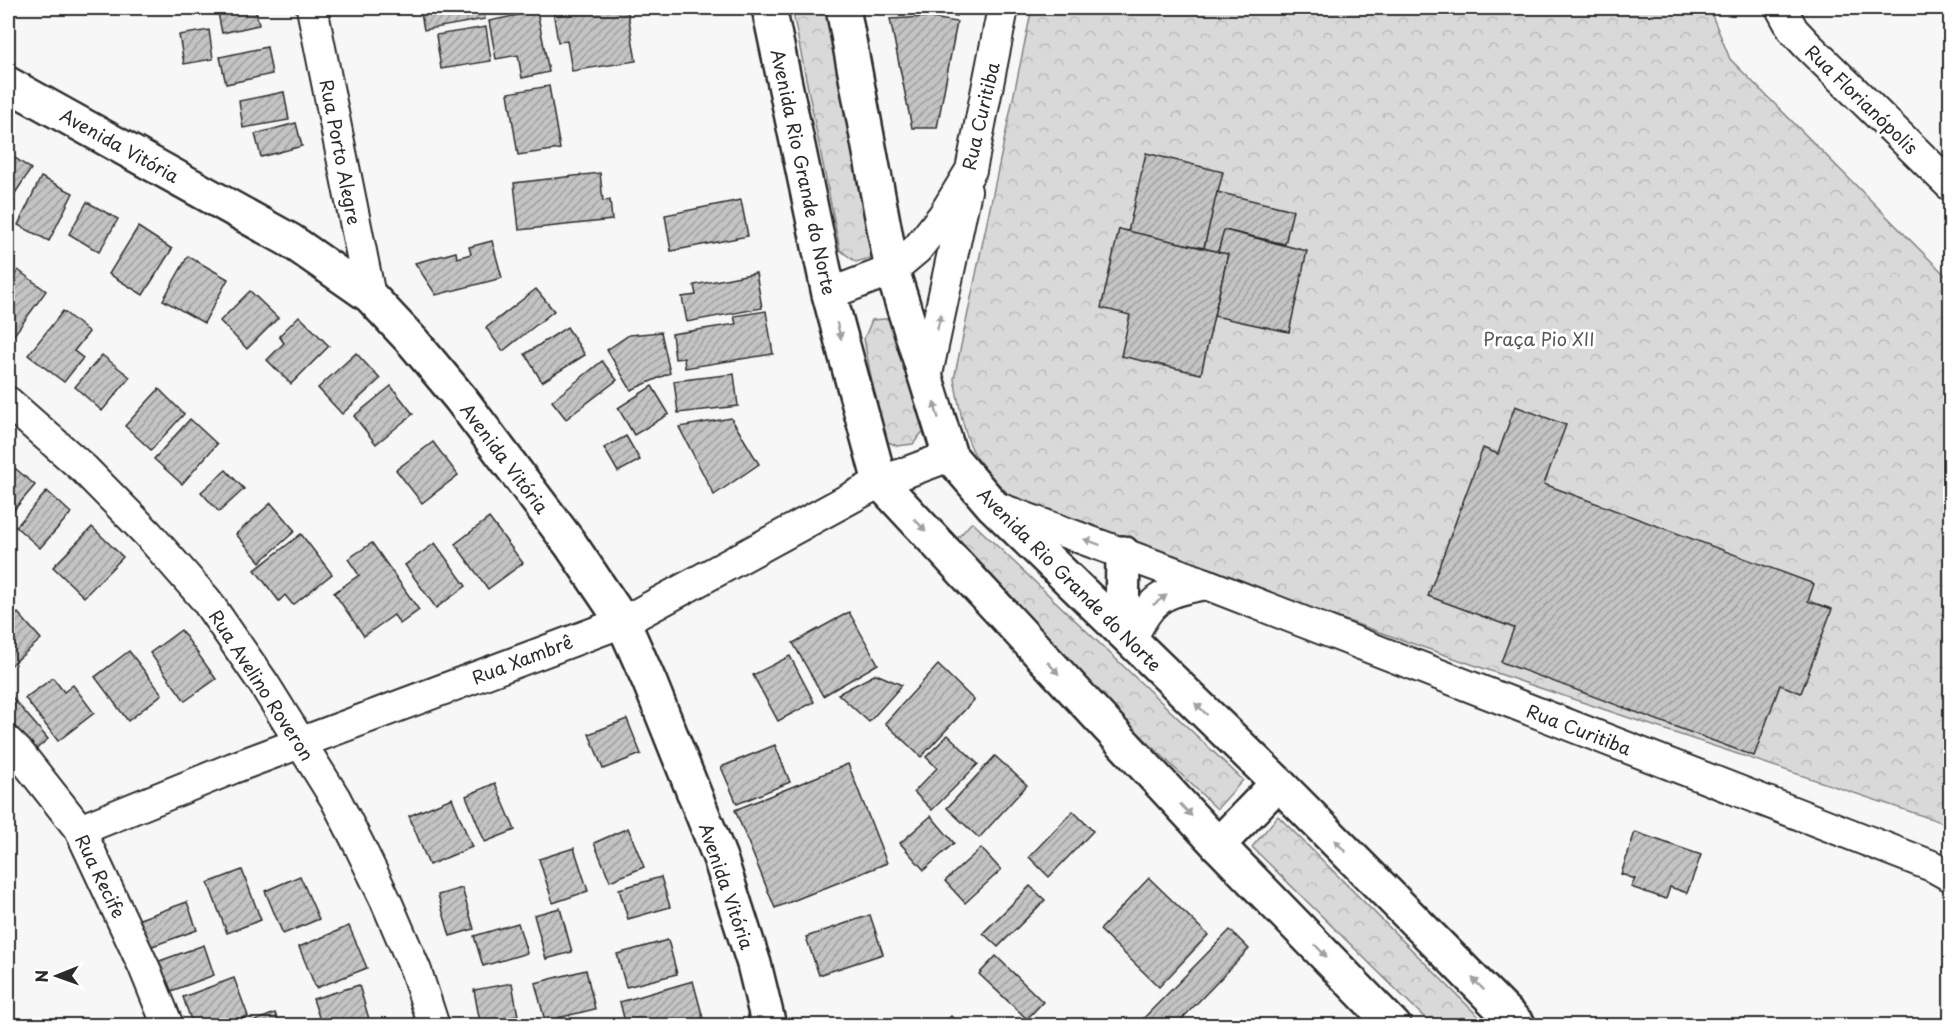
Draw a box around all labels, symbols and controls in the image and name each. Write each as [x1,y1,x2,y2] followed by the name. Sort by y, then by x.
[1800,38,1924,160] street label: Rua Florianópolis
[765,47,843,297] street label: Avenida Rio Grande do Norte
[954,59,1006,173] street label: Rua Curitiba
[314,77,368,227] street label: Rua Porto Alegre
[56,101,185,189] street label: Avenida Vitória
[935,312,944,331] one-way arrow
[835,322,845,341] one-way arrow
[1483,325,1595,352] park label: Praça Pio XII
[454,397,556,520] street label: Avenida Vitória
[930,401,940,419] one-way arrow
[972,481,1168,677] street label: Avenida Rio Grande do Norte
[913,517,927,532] one-way arrow
[1083,537,1101,547] one-way arrow
[1151,594,1167,606] one-way arrow
[203,604,321,766] street label: Rua Avelino Roveron
[468,627,577,691] street label: Rua Xambrê
[1046,660,1060,675] one-way arrow
[1523,697,1635,761] street label: Rua Curitiba
[1195,702,1209,716] one-way arrow
[1178,803,1192,817] one-way arrow
[693,819,762,954] street label: Avenida Vitória
[69,830,133,922] street label: Rua Recife
[1334,839,1348,853] one-way arrow
[1314,943,1328,958] one-way arrow
[27,946,87,1006] north arrow
[29,970,53,983] text: N
[1470,977,1485,991] one-way arrow

